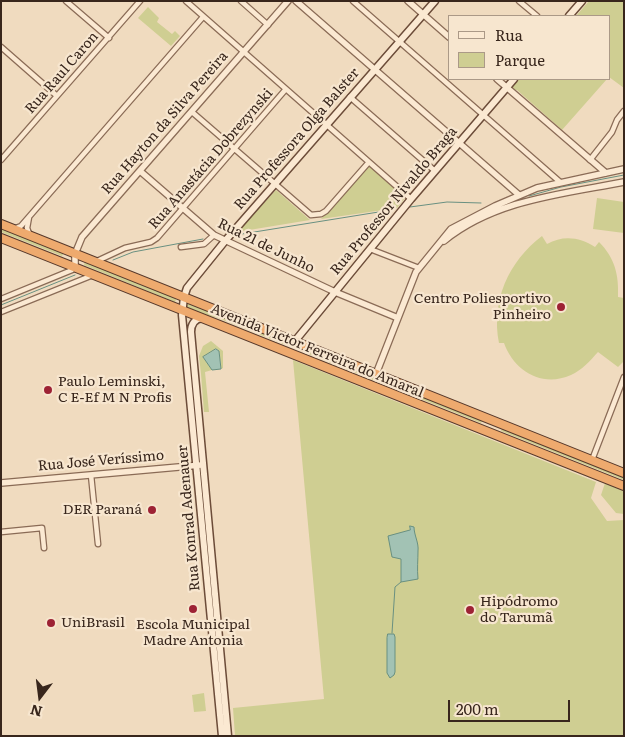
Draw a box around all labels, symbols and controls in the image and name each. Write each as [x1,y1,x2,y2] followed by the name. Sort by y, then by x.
[448,15,610,80] legend
[495,23,523,46] text: Rua
[22,29,102,117] street label: Rua Raul Caron
[98,48,232,198] street label: Rua Hayton da Silva Pereira
[495,48,545,71] text: Parque
[231,65,363,213] street label: Rua Professora Olga Balster
[145,85,277,233] street label: Rua Anastácia Dobrezynski
[327,124,461,278] street label: Rua Professor Nivaldo Braga
[215,215,317,277] street label: Rua 21 de Junho
[414,291,551,324] place label: Centro Poliesportivo Pinheiro
[208,300,426,402] street label: Avenida Victor Ferreira do Amaral
[555,301,567,313] marker: Centro Poliesportivo Pinheiro
[58,374,171,407] place label: Paulo Leminski, C E-Ef M N Profis
[42,384,54,396] marker: Paulo Leminski, C E-Ef M N Profis
[174,444,204,592] street label: Rua Konrad Adenauer
[37,447,165,475] street label: Rua José Veríssimo
[63,502,142,518] place label: DER Paraná
[146,504,158,516] marker: DER Paraná
[480,594,558,626] place label: Hipódromo do Tarumã
[187,603,199,615] marker: Escola Municipal Madre Antonia
[464,604,476,616] marker: Hipódromo do Tarumã
[61,615,125,631] place label: UniBrasil
[45,617,57,629] marker: UniBrasil
[136,617,250,650] place label: Escola Municipal Madre Antonia
[15,672,65,722] north arrow
[450,690,572,722] scale bar
[456,697,499,720] text: 200 m
[28,700,44,723] text: N

